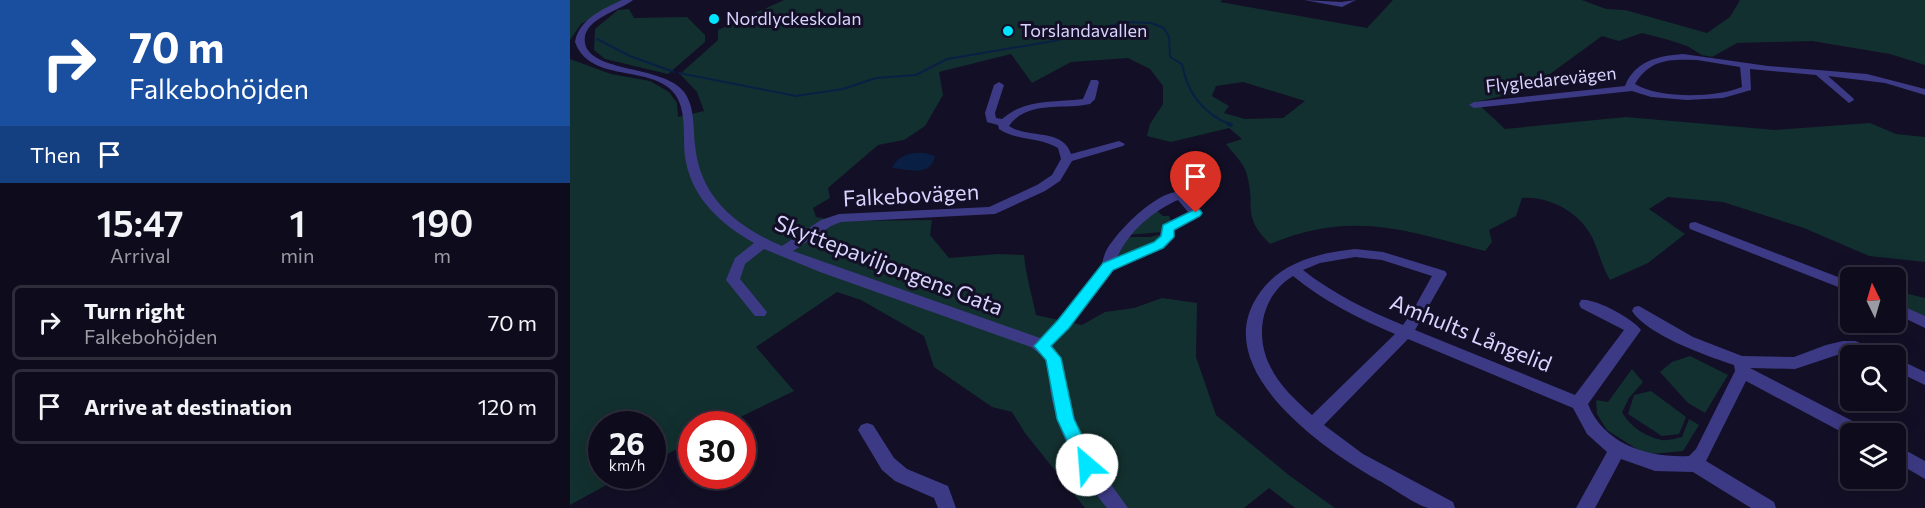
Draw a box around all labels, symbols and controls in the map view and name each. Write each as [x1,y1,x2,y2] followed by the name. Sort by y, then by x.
[726,7,862,29] place label: Nordlyckeskolan
[707,12,721,26] marker: Nordlyckeskolan
[1020,19,1147,41] place label: Torslandavallen
[129,20,224,72] text: 70 m
[30,24,108,102] icon: right
[1001,24,1015,38] marker: Torslandavallen
[1484,61,1617,97] street label: Flygledarevägen
[129,72,309,105] text: Falkebohöjden
[93,138,126,171] icon: arrive
[30,141,81,168] text: Then
[1170,151,1221,213] pin
[1179,160,1212,193] icon: arrive
[842,177,980,212] street label: Falkebovägen
[97,200,184,244] text: 15:47
[289,200,305,244] text: 1
[411,200,473,244] text: 190
[771,209,1007,321] street label: Skyttepaviljongens Gata
[110,243,170,267] text: Arrival
[280,243,314,267] text: min
[434,243,451,267] text: m
[1840,267,1906,333] north arrow
[1840,267,1906,489] map controls
[1386,288,1556,377] street label: Amhults Långelid
[84,297,185,324] text: Turn right
[33,306,66,339] icon: right
[488,309,537,336] text: 70 m
[84,324,217,348] text: Falkebohöjden
[1840,345,1906,411] button: search
[33,390,66,423] icon: arrive
[84,393,292,420] text: Arrive at destination
[478,393,537,420] text: 120 m
[678,411,756,489] speed limit sign: 30
[1840,423,1906,489] button: layers
[609,424,645,461] text: 26
[1055,433,1119,497] position arrow
[609,456,645,474] text: km/h

